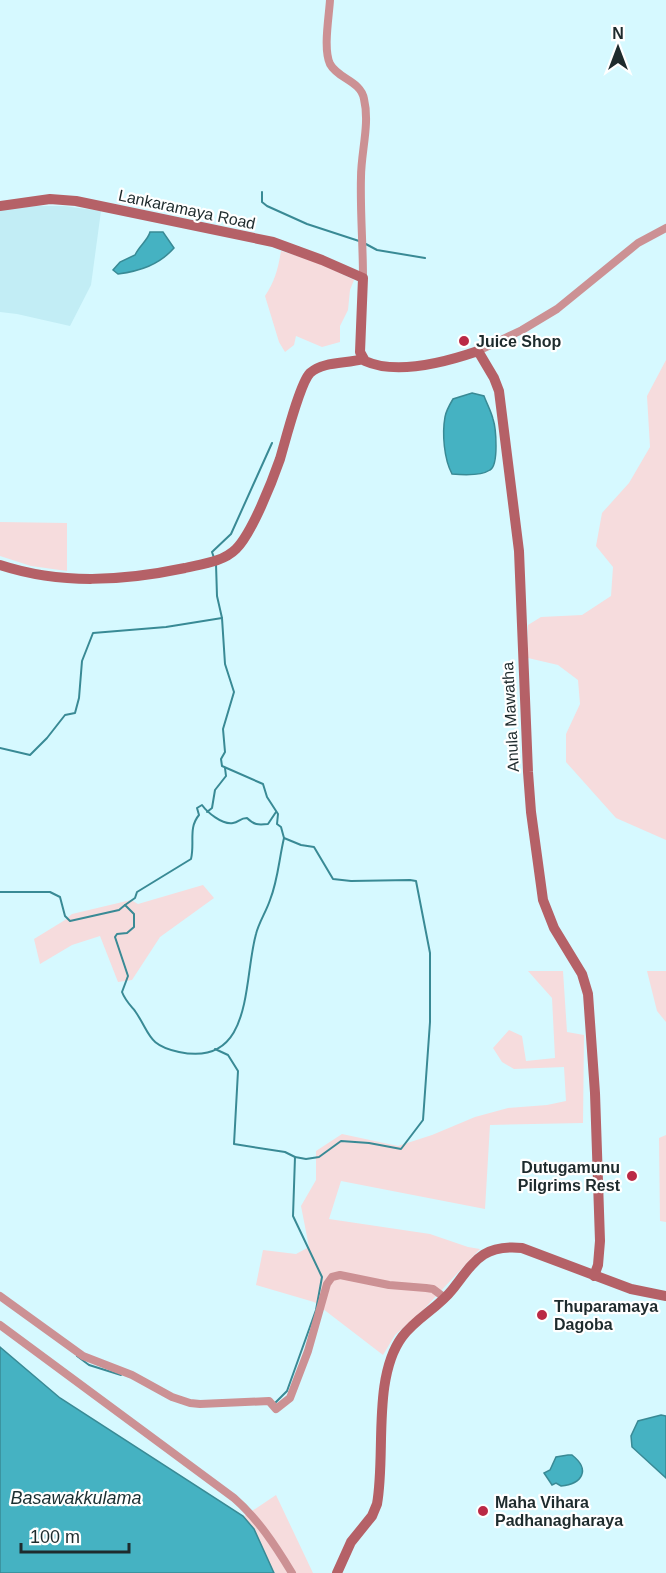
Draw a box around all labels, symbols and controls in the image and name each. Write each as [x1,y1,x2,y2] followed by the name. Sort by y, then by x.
[588,18,648,78] north arrow
[612,25,624,42] text: N
[117,187,257,232] street label: Lankaramaya Road
[476,333,562,350] place label: Juice Shop
[457,334,471,348] marker: Juice Shop
[499,661,522,772] street label: Anula Mawatha
[518,1159,621,1194] place label: Dutugamunu Pilgrims Rest
[625,1169,639,1183] marker: Dutugamunu Pilgrims Rest
[554,1298,658,1333] place label: Thuparamaya Dagoba
[535,1308,549,1322] marker: Thuparamaya Dagoba
[10,1488,142,1508] water label: Basawakkulama
[495,1494,623,1529] place label: Maha Vihara Padhanagharaya
[476,1504,490,1518] marker: Maha Vihara Padhanagharaya
[21,1516,129,1554] scale bar
[30,1527,80,1547] text: 100 m

